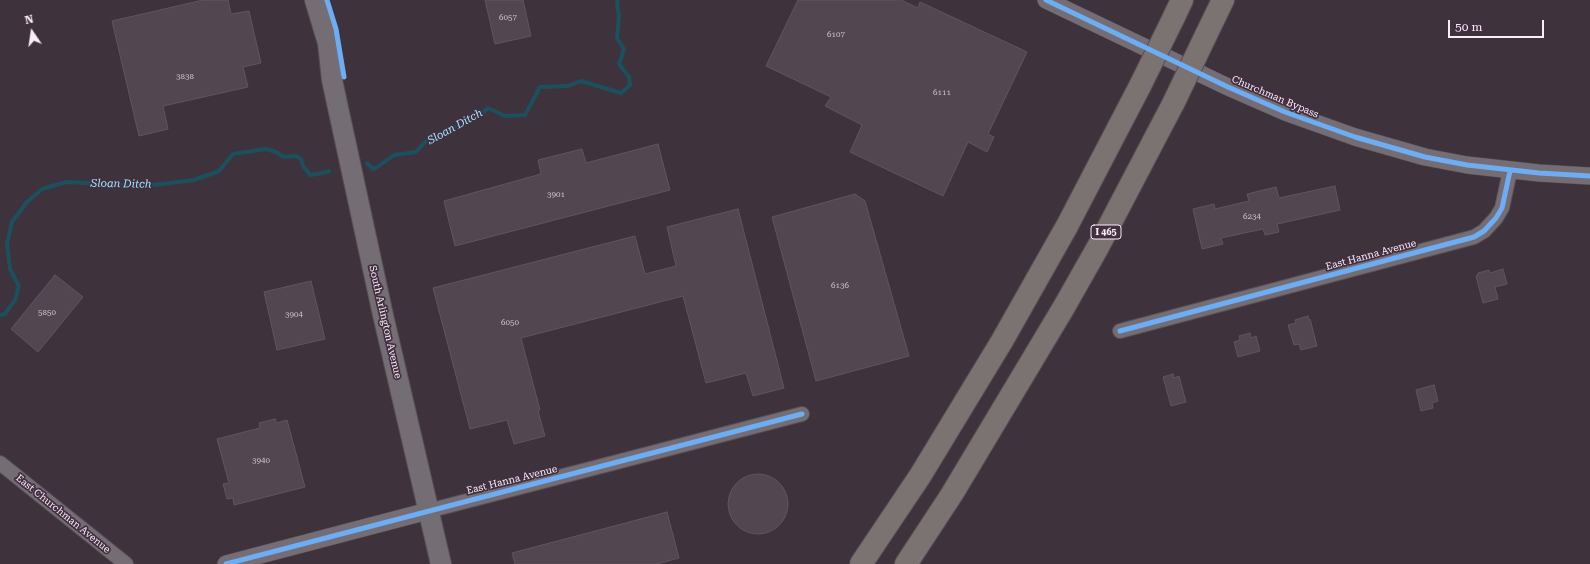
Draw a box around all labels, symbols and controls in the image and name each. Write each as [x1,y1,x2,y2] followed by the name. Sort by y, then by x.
[12,12,52,52] north arrow
[1450,12,1546,38] scale bar
[24,13,35,27] text: N
[499,13,517,23] house number: 6057
[1455,20,1482,34] text: 50 m
[827,30,845,40] house number: 6107
[176,72,194,82] house number: 3838
[1230,73,1320,121] street label: Churchman Bypass
[933,88,951,98] house number: 6111
[425,106,485,148] water label: Sloan Ditch
[90,177,152,191] water label: Sloan Ditch
[547,190,565,200] house number: 3901
[1243,212,1261,222] house number: 6234
[1091,225,1121,239] road number: I 465
[1324,237,1418,273] street label: East Hanna Avenue
[366,264,404,380] street label: South Arlington Avenue
[831,281,849,291] house number: 6136
[38,308,56,318] house number: 5850
[285,310,303,320] house number: 3904
[501,318,519,328] house number: 6050
[252,456,270,466] house number: 3940
[465,463,559,497] street label: East Hanna Avenue
[13,472,113,556] street label: East Churchman Avenue

